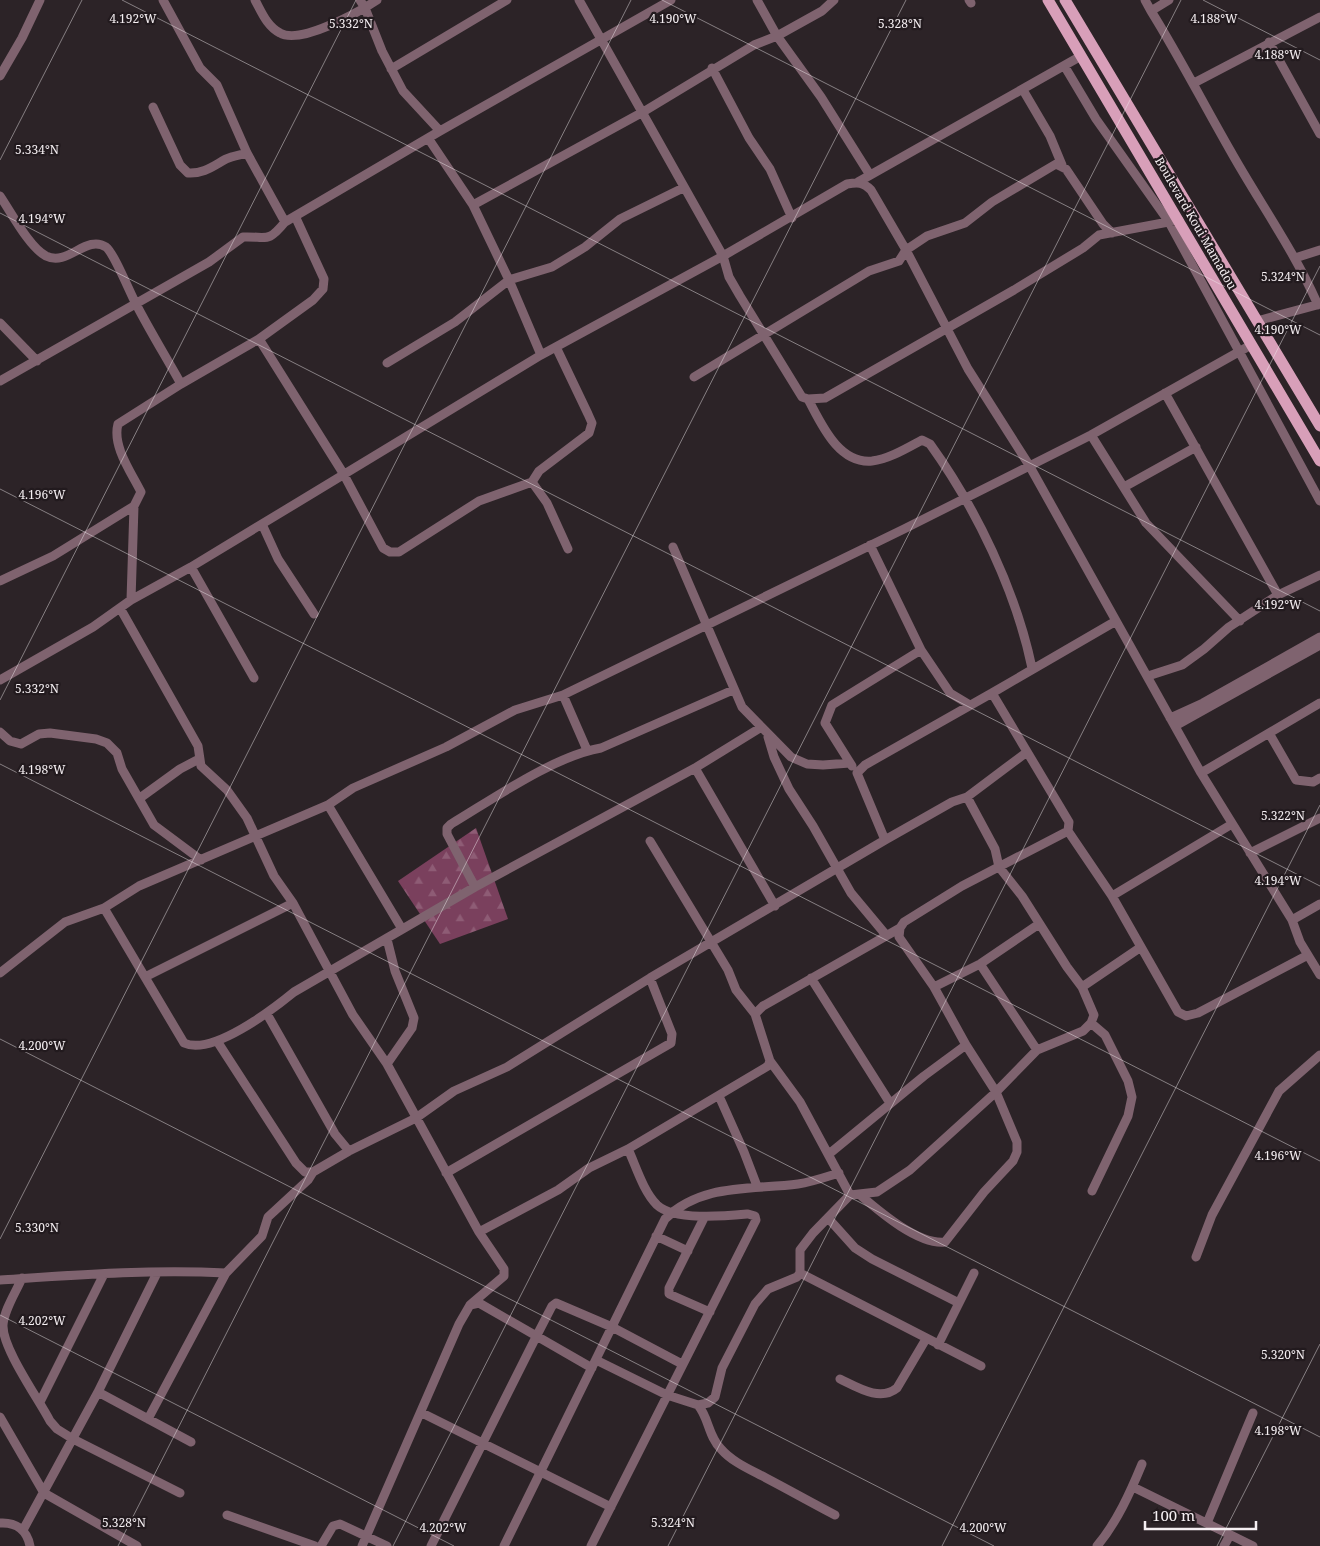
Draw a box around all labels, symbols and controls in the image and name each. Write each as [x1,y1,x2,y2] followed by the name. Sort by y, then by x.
[109,10,157,27] text: 4.192°W
[649,10,697,27] text: 4.190°W
[1190,10,1238,27] text: 4.188°W
[329,15,373,32] text: 5.332°N
[878,15,922,32] text: 5.328°N
[1254,46,1302,63] text: 4.188°W
[15,141,59,158] text: 5.334°N
[1151,154,1241,293] street label: Boulevard Koui Mamadou
[18,210,66,227] text: 4.194°W
[1261,268,1305,285] text: 5.324°N
[1254,321,1302,338] text: 4.190°W
[18,486,66,503] text: 4.196°W
[1254,596,1302,613] text: 4.192°W
[15,680,59,697] text: 5.332°N
[18,761,66,778] text: 4.198°W
[1261,807,1305,824] text: 5.322°N
[1254,872,1302,889] text: 4.194°W
[18,1037,66,1054] text: 4.200°W
[1254,1147,1302,1164] text: 4.196°W
[15,1219,59,1236] text: 5.330°N
[18,1312,66,1329] text: 4.202°W
[1261,1346,1305,1363] text: 5.320°N
[1254,1422,1302,1439] text: 4.198°W
[1145,1498,1256,1530] scale bar
[1152,1505,1195,1525] text: 100 m
[102,1514,146,1531] text: 5.328°N
[651,1514,695,1531] text: 5.324°N
[419,1519,467,1536] text: 4.202°W
[959,1519,1007,1536] text: 4.200°W

